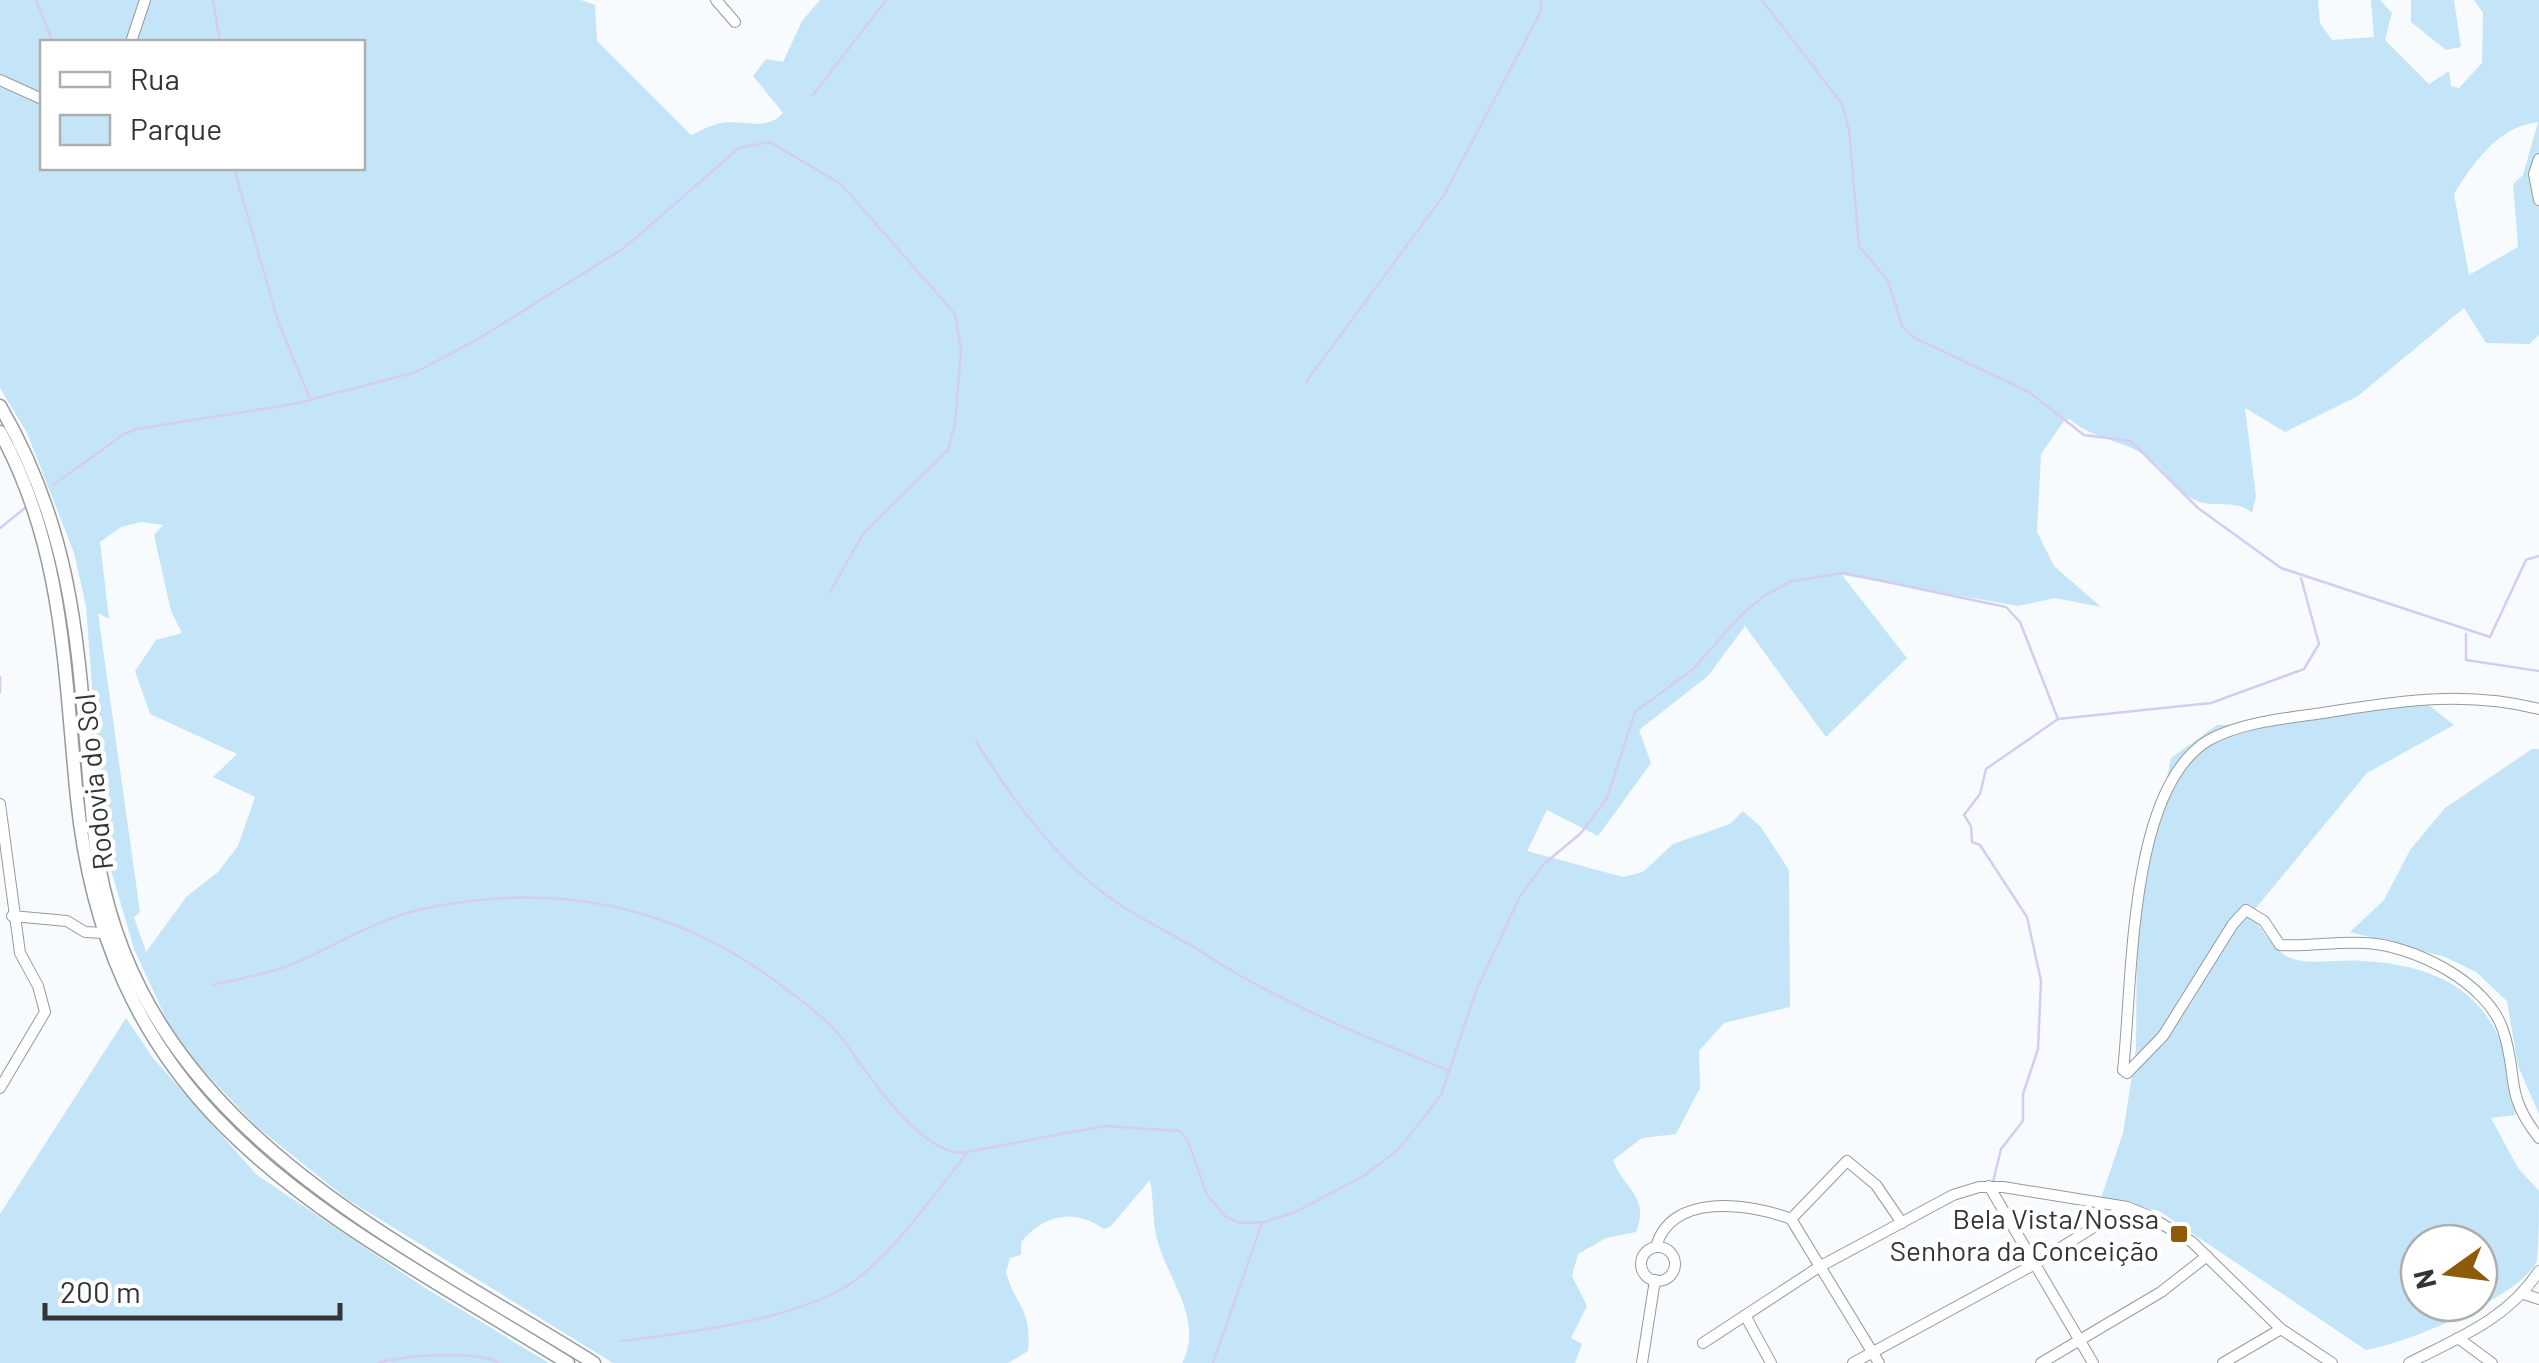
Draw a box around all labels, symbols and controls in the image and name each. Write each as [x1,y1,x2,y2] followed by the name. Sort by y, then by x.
[40,40,365,170] legend
[130,60,180,96] text: Rua
[130,110,222,146] text: Parque
[67,692,119,872] street label: Rodovia do Sol
[1890,1201,2159,1267] place label: Bela Vista/Nossa Senhora da Conceição
[2168,1223,2190,1245] marker: Bela Vista/Nossa Senhora da Conceição
[2399,1223,2499,1323] north arrow
[45,1258,340,1320] scale bar
[2405,1266,2443,1292] text: N
[60,1273,141,1309] text: 200 m

